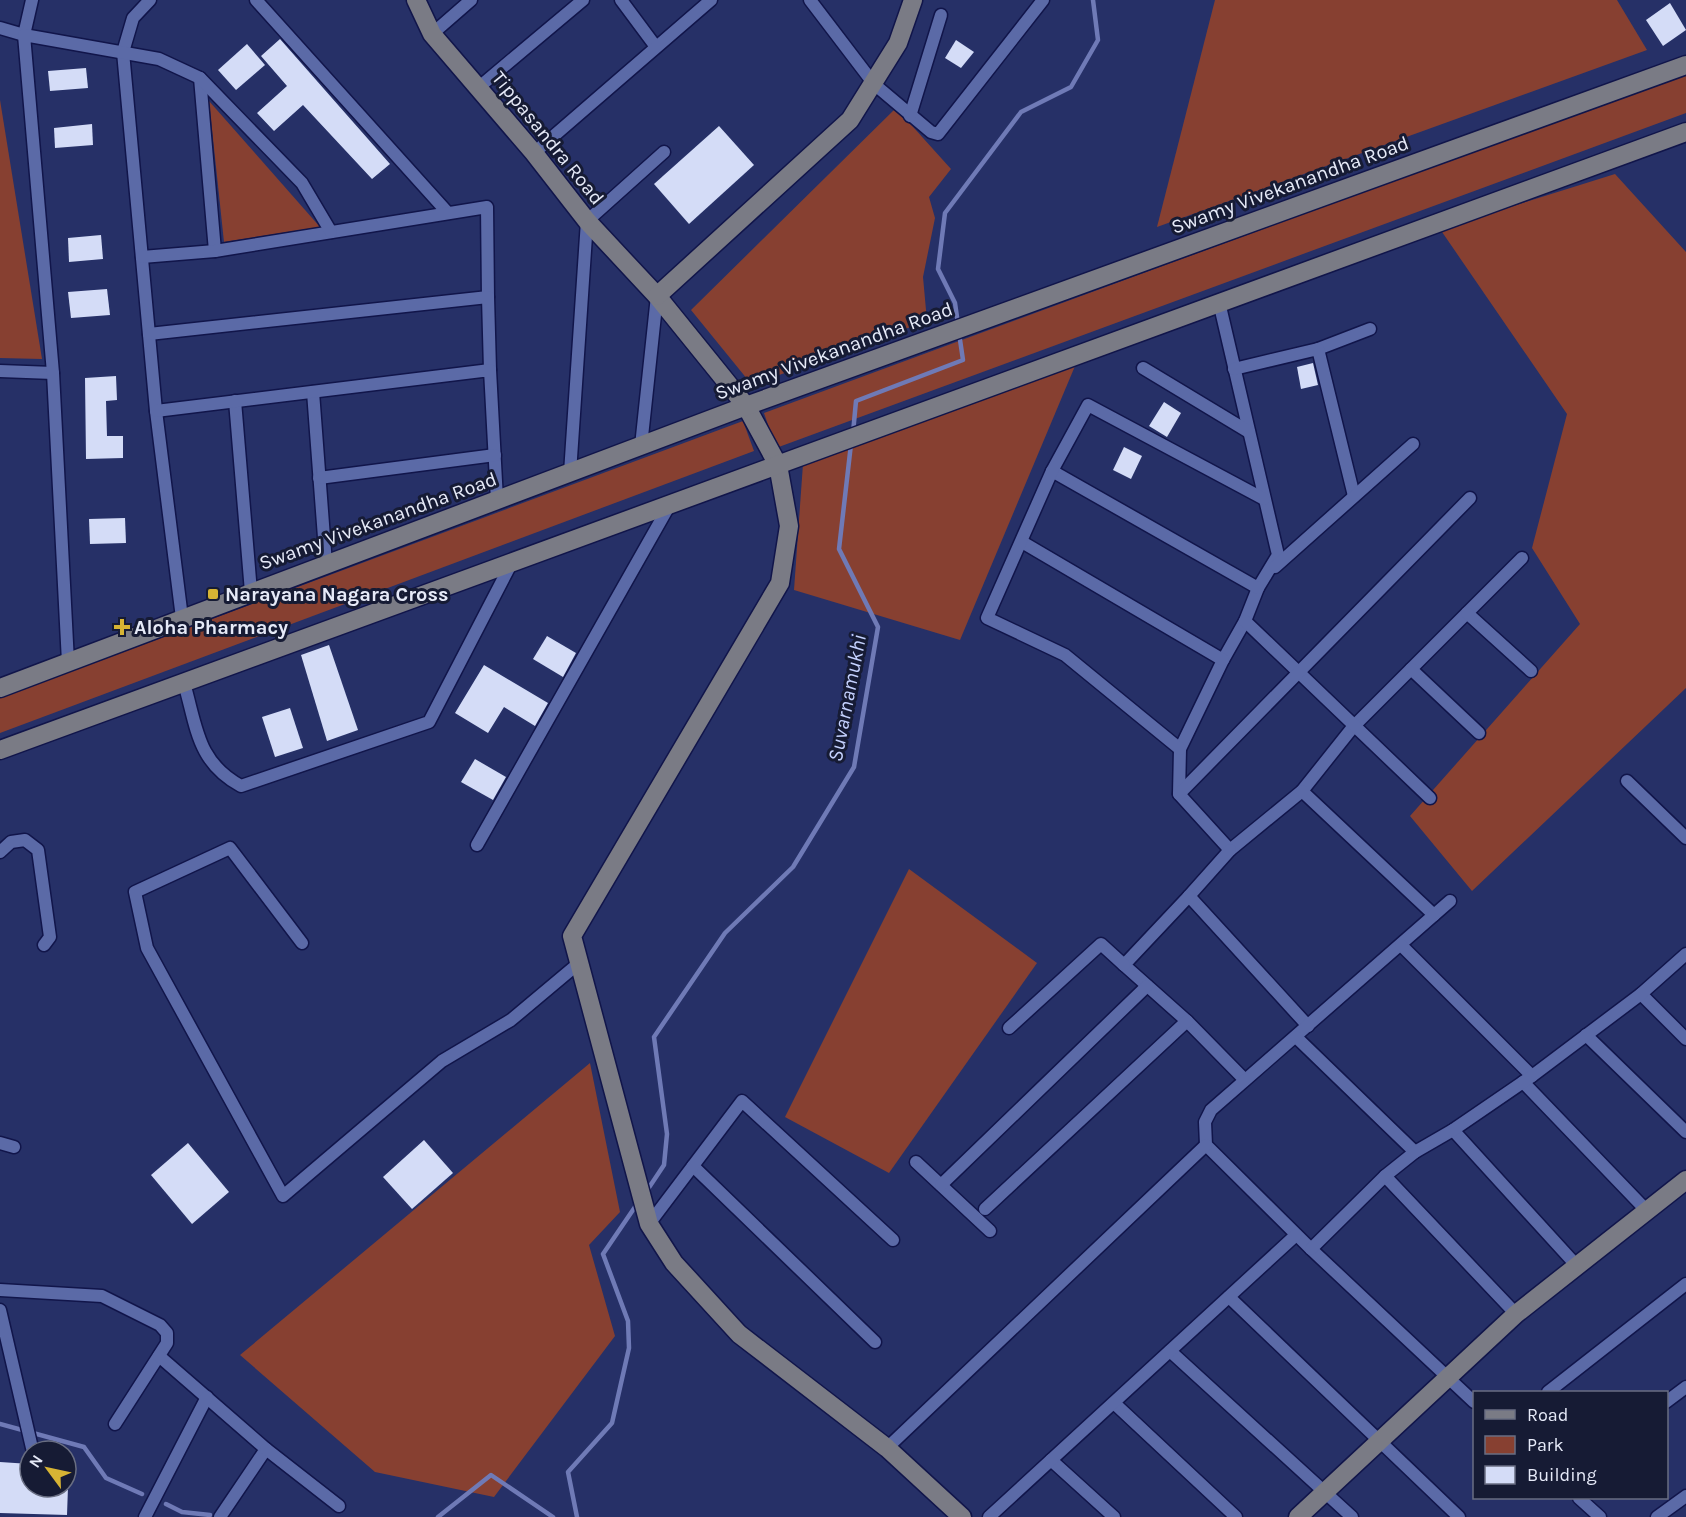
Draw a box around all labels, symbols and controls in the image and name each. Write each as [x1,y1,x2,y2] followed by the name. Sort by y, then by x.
[487,67,609,209] street label: Tippasandra Road
[1168,131,1412,239] street label: Swamy Vivekanandha Road
[712,297,956,405] street label: Swamy Vivekanandha Road
[256,467,500,575] street label: Swamy Vivekanandha Road
[225,583,449,606] place label: Narayana Nagara Cross
[206,587,220,601] marker: Narayana Nagara Cross
[134,616,288,639] place label: Aloha Pharmacy
[115,620,129,634] marker: Aloha Pharmacy
[823,632,871,764] water label: Suvarnamukhi
[1473,1391,1668,1499] legend
[1527,1404,1568,1426] text: Road
[1527,1434,1564,1456] text: Park
[18,1439,78,1499] north arrow
[25,1451,47,1471] text: N
[1527,1464,1597,1486] text: Building

